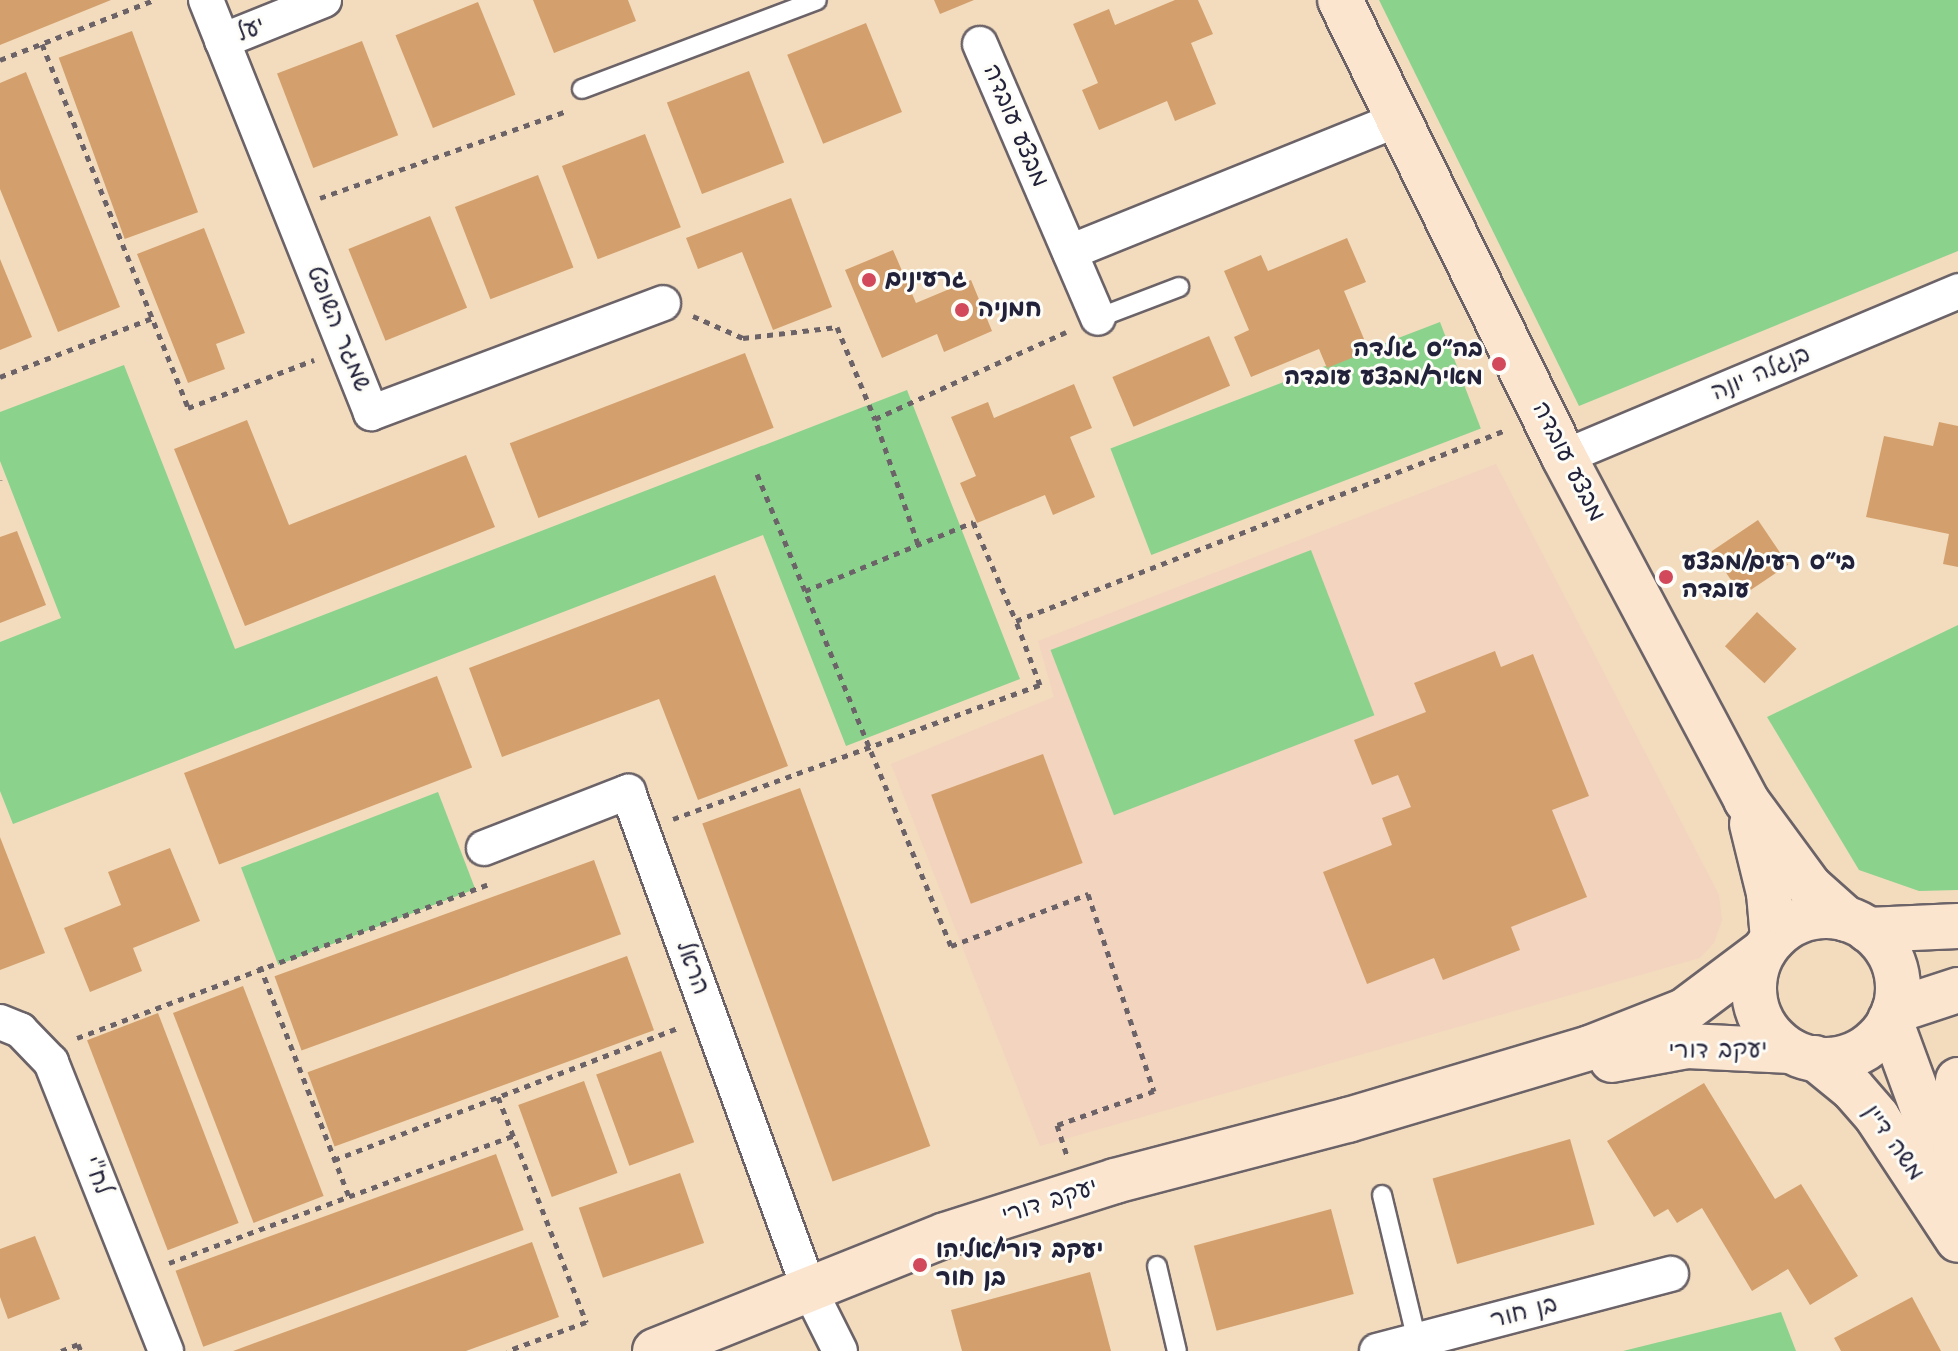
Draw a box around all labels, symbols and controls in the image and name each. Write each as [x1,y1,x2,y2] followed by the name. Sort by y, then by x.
[233,11,269,49] street label: יעל
[976,60,1054,192] street label: מבצע עובדה
[300,262,376,396] street label: שמגר השופט
[885,266,967,294] place label: גרעינים
[860,271,878,289] marker: גרעינים
[978,296,1042,324] place label: חמניה
[953,301,971,319] marker: חמניה
[1284,336,1483,392] place label: בה״ס גולדה מאיר/מבצע עובדה
[1707,340,1815,408] street label: בנגלה יונה
[1490,355,1508,373] marker: בה״ס גולדה מאיר/מבצע עובדה
[1525,397,1611,527] street label: מבצע עובדה
[1682,549,1856,605] place label: בי״ס רעים/מבצע עובדה
[1657,568,1675,586] marker: בי״ס רעים/מבצע עובדה
[669,937,715,999] street label: הראל
[1668,1036,1768,1066] street label: יעקב דורי
[1856,1099,1930,1187] street label: משה דיין
[75,1153,117,1199] street label: לח"י
[999,1173,1101,1231] street label: יעקב דורי
[936,1237,1103,1293] place label: יעקב דורי/אליהו בן חור
[911,1256,929,1274] marker: יעקב דורי/אליהו בן חור
[1487,1290,1561,1336] street label: בן חור

